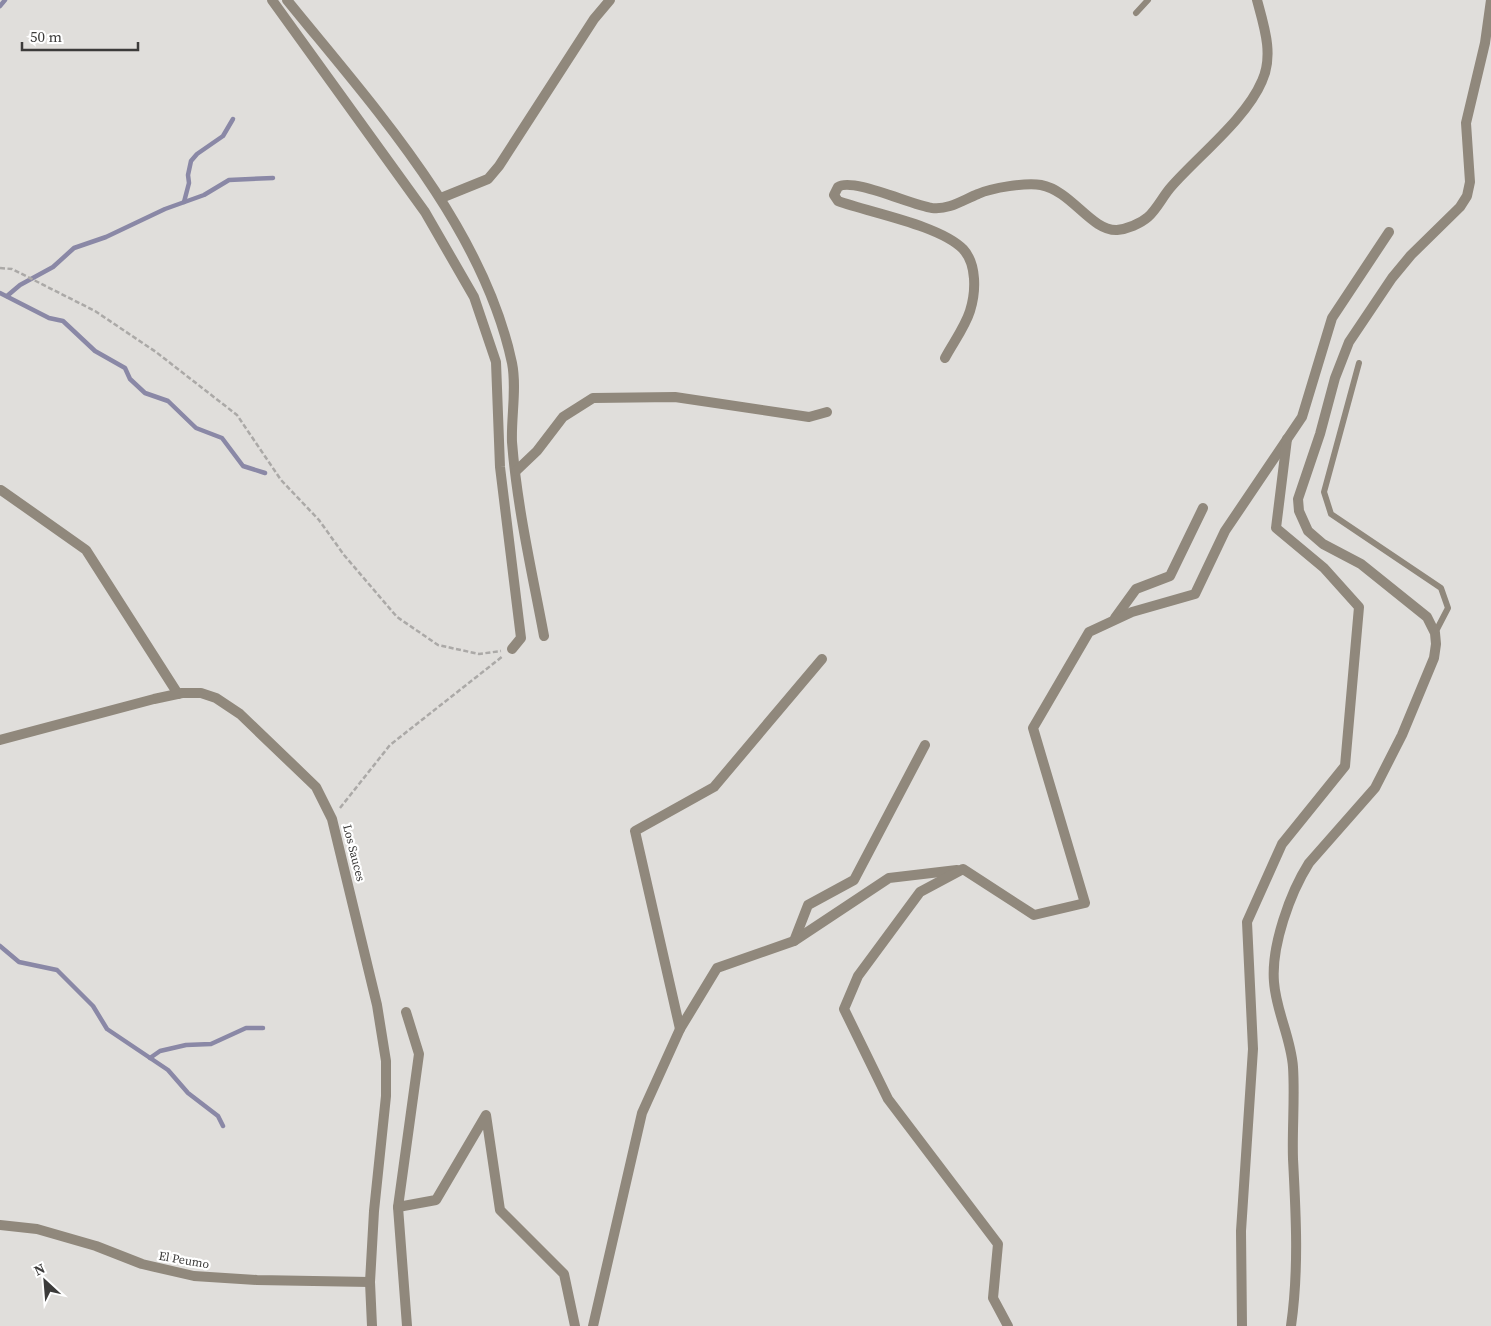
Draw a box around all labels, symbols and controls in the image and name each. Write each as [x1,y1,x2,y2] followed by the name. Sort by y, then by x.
[22,20,139,52] scale bar
[30,26,62,47] text: 50 m
[339,823,369,883] street label: Los Sauces
[158,1248,211,1272] street label: El Peumo
[20,1256,70,1306] north arrow
[30,1258,48,1281] text: N

